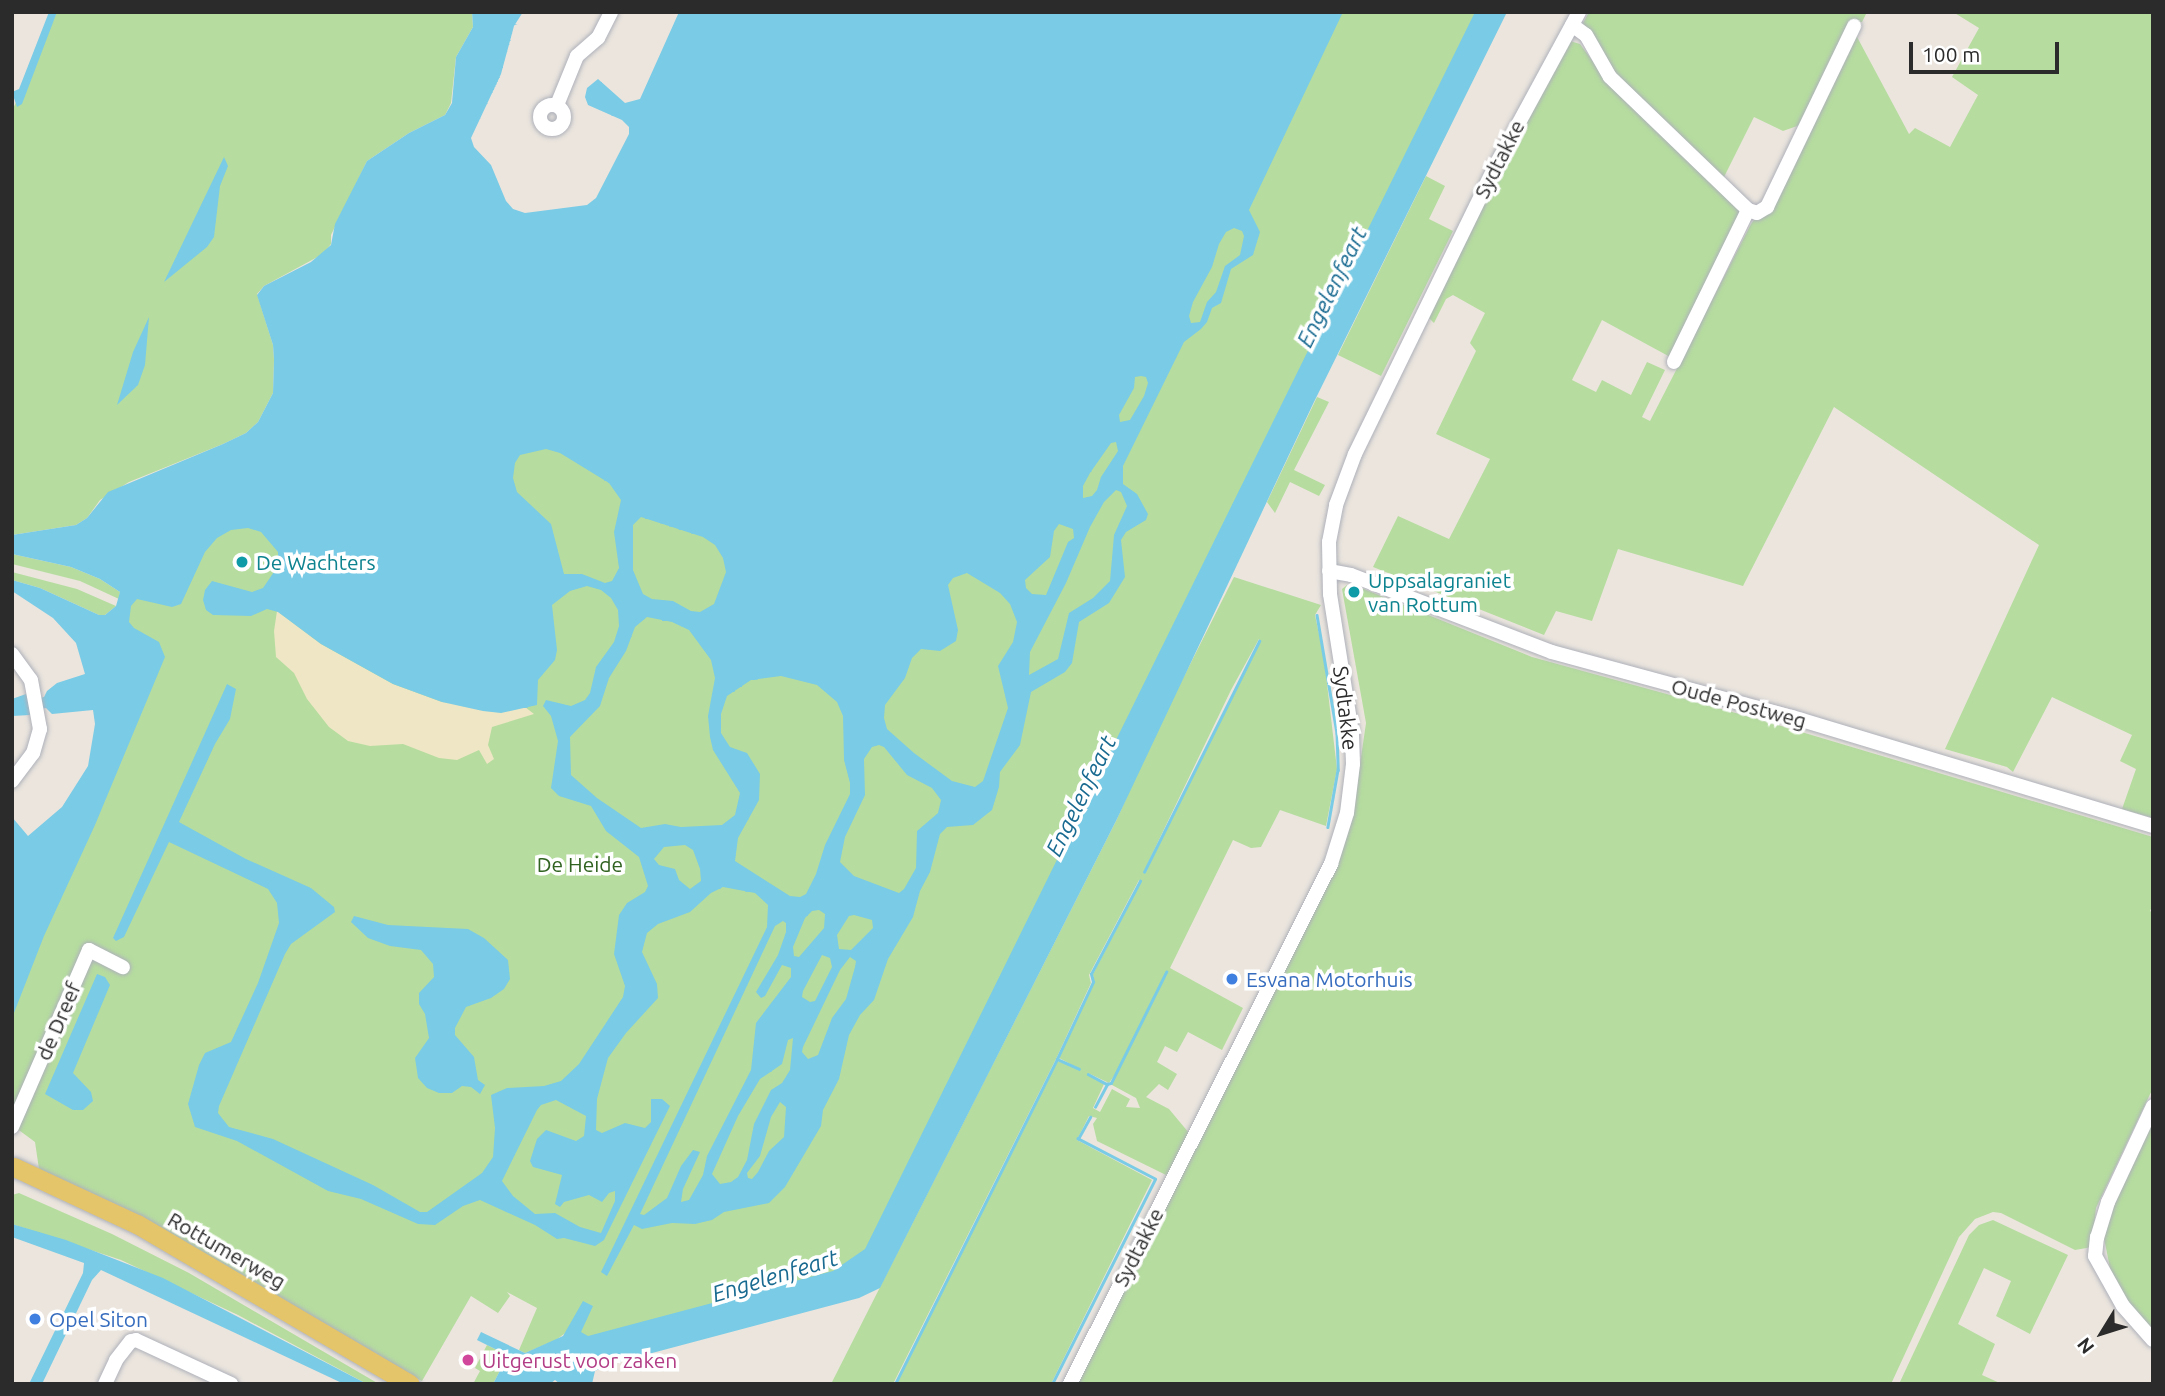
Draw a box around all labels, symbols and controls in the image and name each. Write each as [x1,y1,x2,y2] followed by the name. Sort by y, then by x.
[1913,28,2064,72] scale bar
[1922,42,1980,66] text: 100 m
[1469,116,1529,202] street label: Sydtakke
[1291,222,1373,352] water label: Engelenfeart
[256,549,376,575] place label: De Wachters
[234,554,250,570] marker: De Wachters
[1368,567,1511,617] place label: Uppsalagraniet van Rottum
[1346,584,1362,600] marker: Uppsalagraniet van Rottum
[1328,665,1364,751] street label: Sydtakke
[1669,673,1809,733] street label: Oude Postweg
[1040,731,1122,861] water label: Engelenfeart
[537,851,623,877] park label: De Heide
[1246,966,1413,992] place label: Esvana Motorhuis
[1224,971,1240,987] marker: Esvana Motorhuis
[30,978,86,1064] street label: de Dreef
[1108,1204,1168,1290] street label: Sydtakke
[164,1206,290,1294] street label: Rottumerweg
[709,1244,841,1308] water label: Engelenfeart
[2067,1298,2137,1368] north arrow
[49,1306,148,1332] place label: Opel Siton
[27,1311,43,1327] marker: Opel Siton
[2072,1334,2098,1358] text: N
[482,1347,677,1373] place label: Uitgerust voor zaken
[460,1352,476,1368] marker: Uitgerust voor zaken

